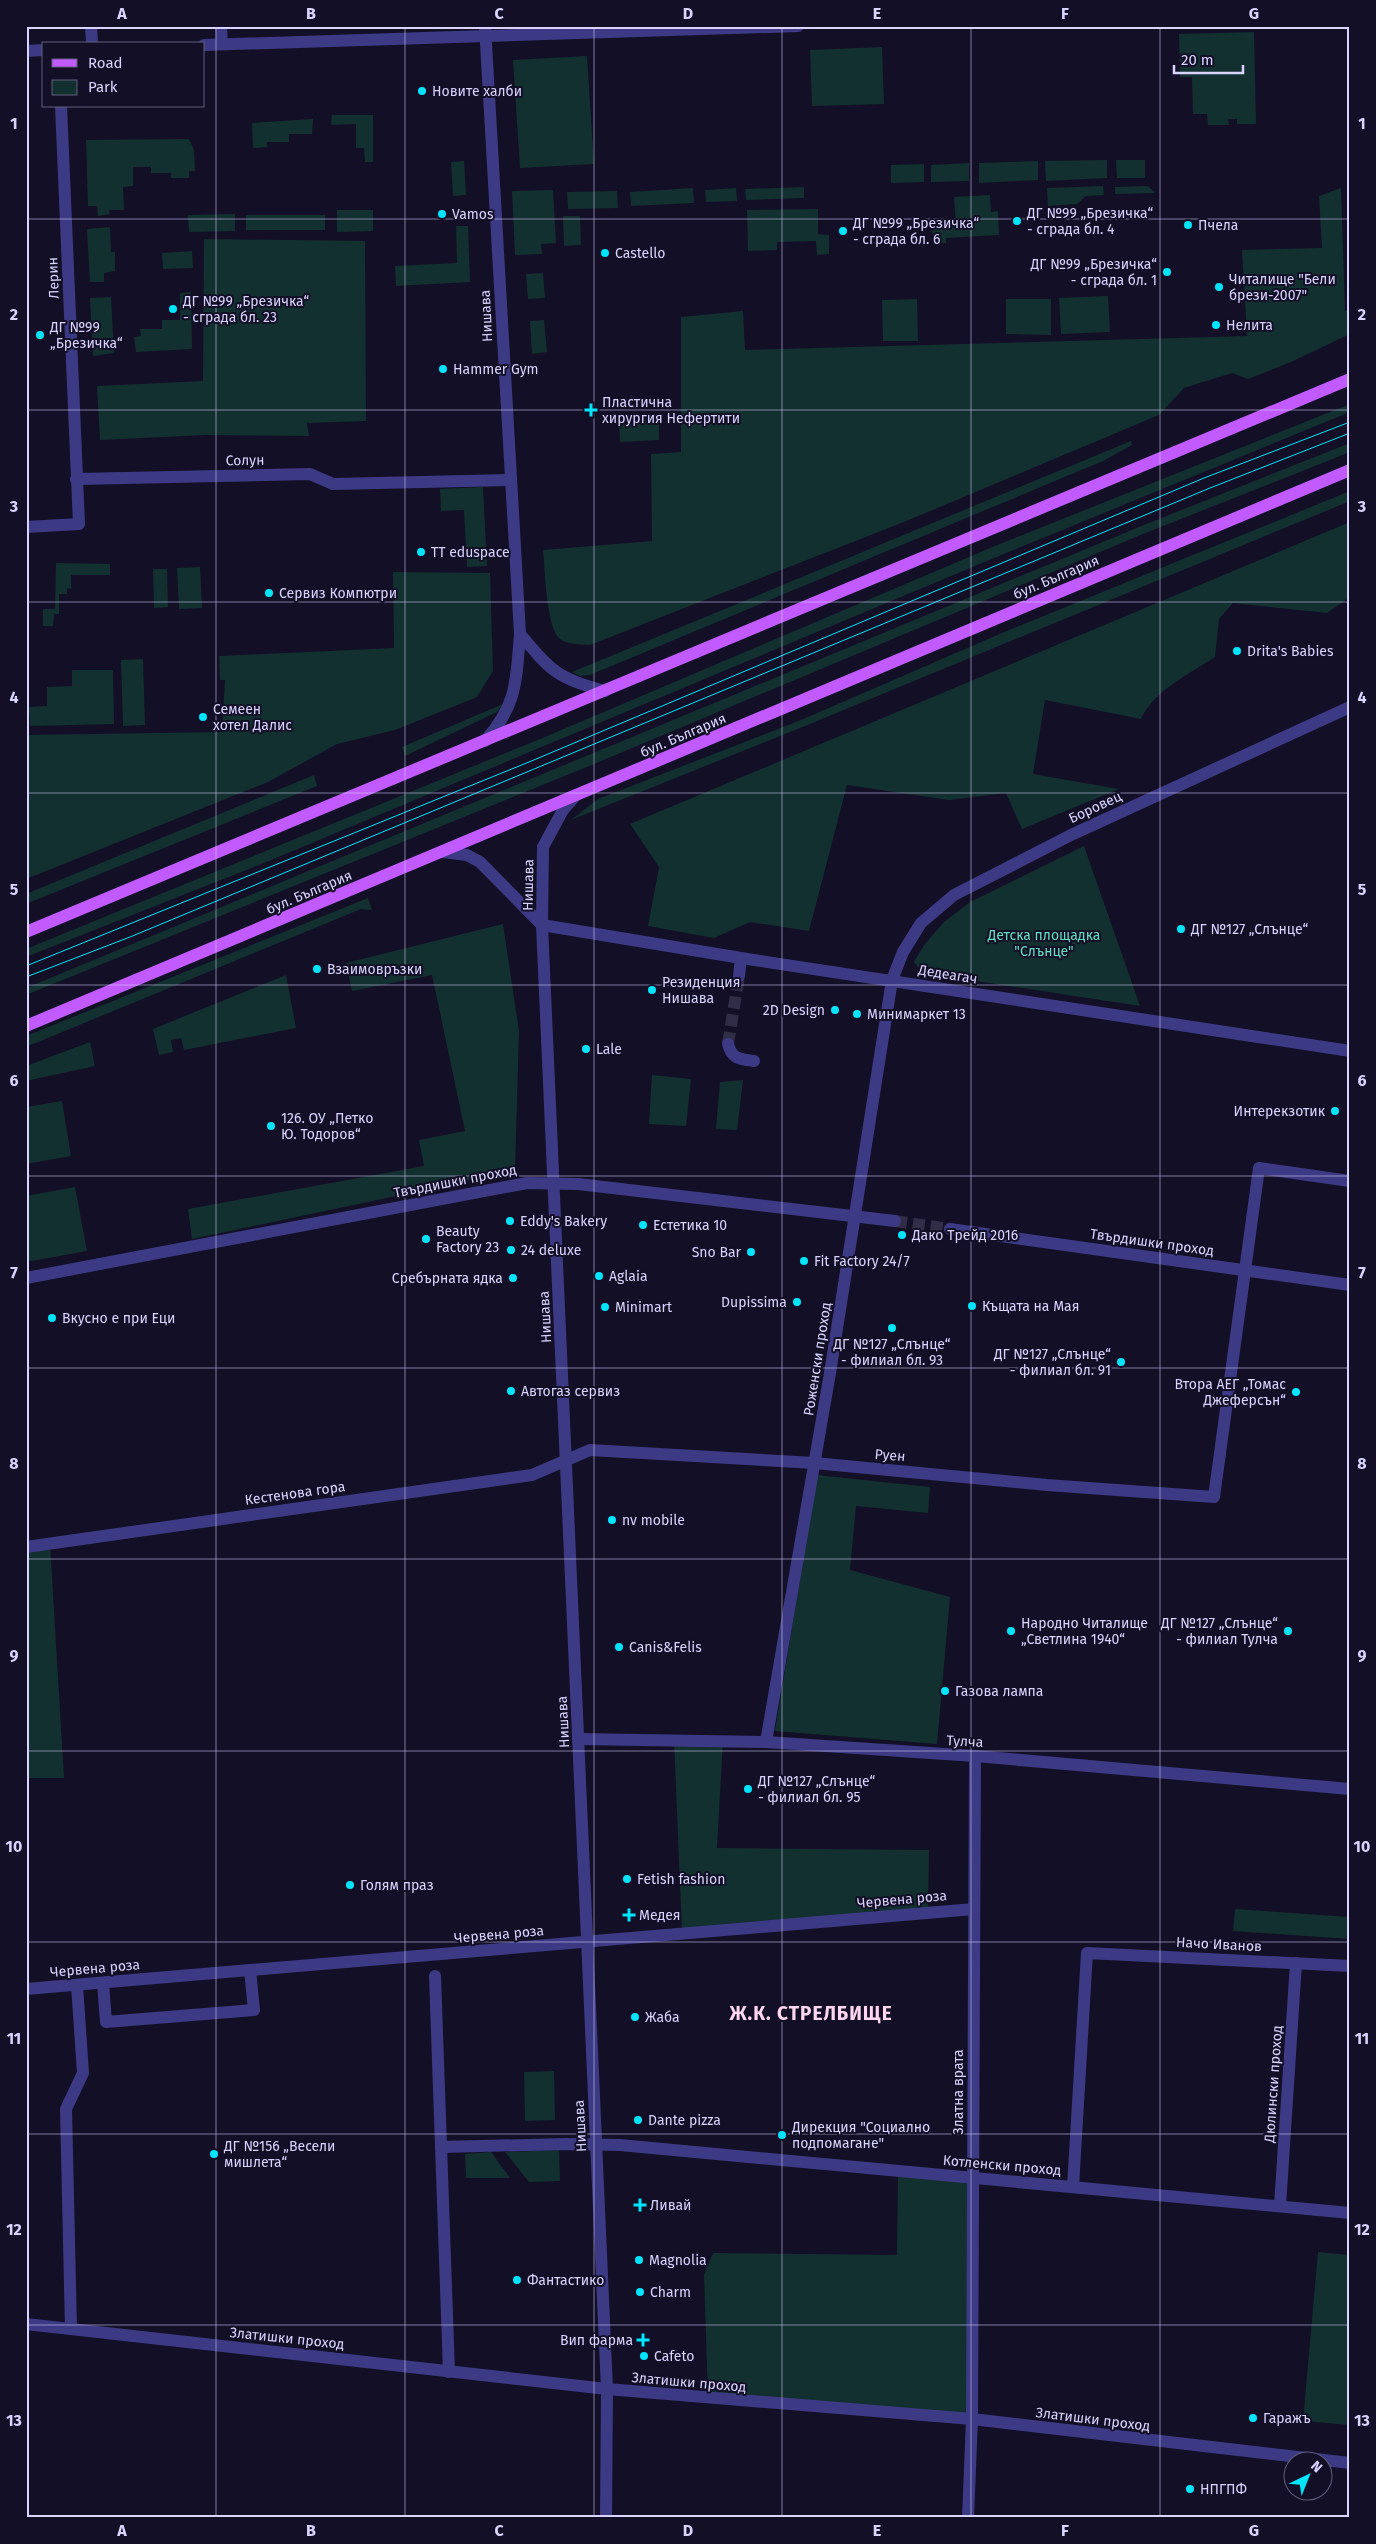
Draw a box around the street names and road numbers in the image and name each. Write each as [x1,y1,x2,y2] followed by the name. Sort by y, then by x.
[44,257,63,299] street label: Лерин
[477,290,496,342] street label: Нишава
[225,452,265,469] street label: Солун
[1011,552,1102,603] street label: бул. България
[638,710,729,761] street label: бул. България
[1066,788,1124,827] street label: Боровец
[520,859,537,911] street label: Нишава
[264,867,355,918] street label: бул. България
[916,961,979,988] street label: Дедеагач
[392,1161,518,1202] street label: Твърдишки проход
[1089,1225,1215,1260] street label: Твърдишки проход
[536,1291,555,1343] street label: Нишава
[800,1301,835,1417] street label: Роженски проход
[874,1446,906,1465] street label: Руен
[244,1478,346,1509] street label: Кестенова гора
[554,1696,573,1748] street label: Нишава
[946,1732,984,1751] street label: Тулча
[856,1887,948,1912] street label: Червена роза
[453,1922,545,1947] street label: Червена роза
[1176,1934,1262,1955] street label: Начо Иванов
[49,1956,141,1981] street label: Червена роза
[1261,2025,1286,2144] street label: Дюлински проход
[950,2049,967,2135] street label: Златна врата
[571,2100,590,2152] street label: Нишава
[942,2152,1062,2179] street label: Котленски проход
[229,2324,345,2353] street label: Златишки проход
[631,2369,747,2396] street label: Златишки проход
[1035,2404,1151,2435] street label: Златишки проход

